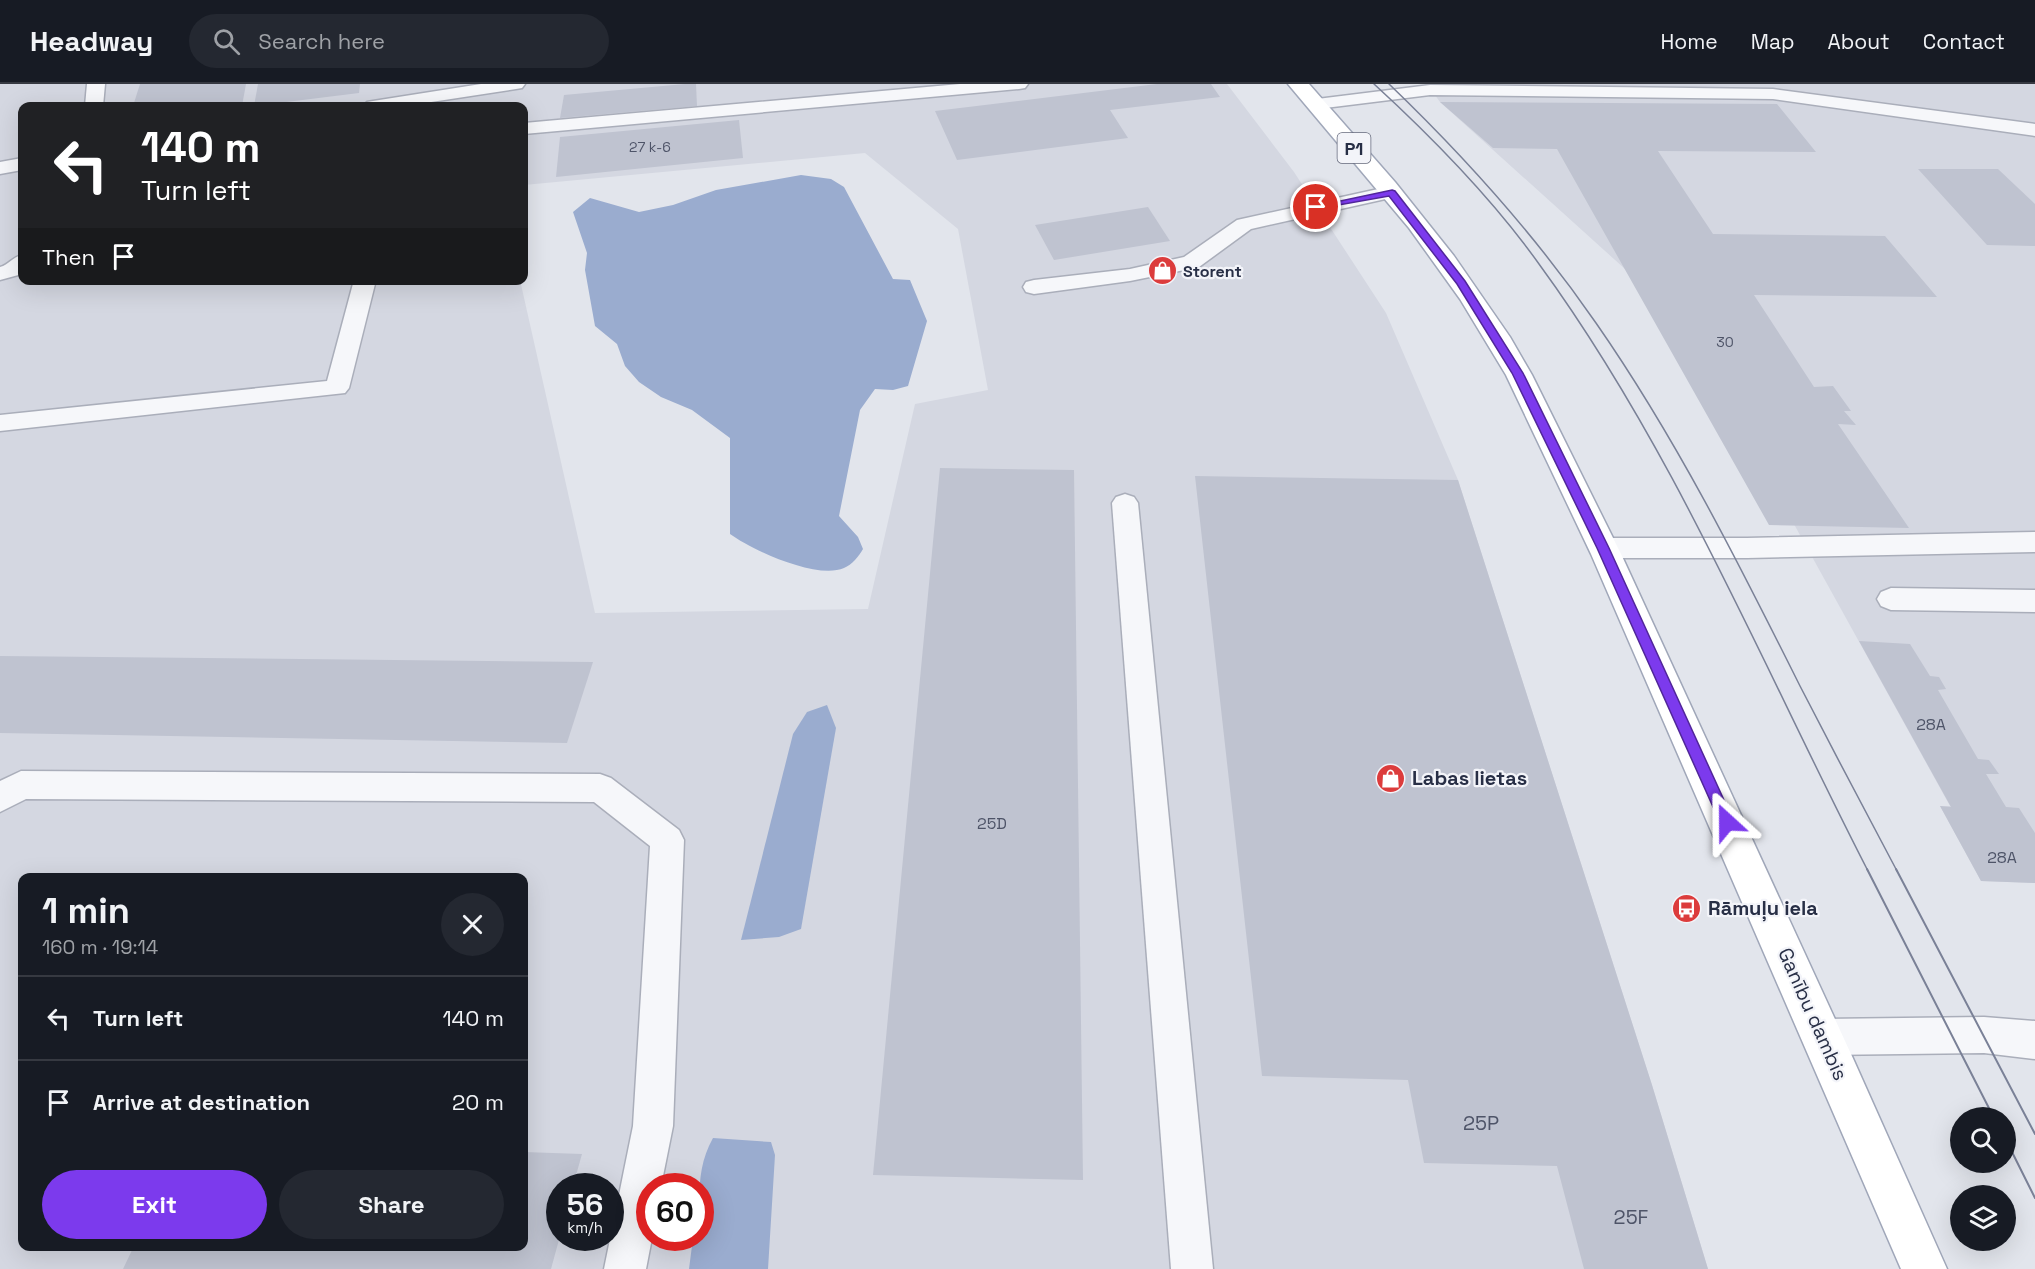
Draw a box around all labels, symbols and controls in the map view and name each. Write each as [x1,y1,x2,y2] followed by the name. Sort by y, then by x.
[189,14,609,68] search box
[30,23,153,59] text: Headway
[210,25,243,58] icon: search
[258,27,385,55] text: Search here
[1660,28,1718,55] text: Home
[1751,28,1795,55] text: Map
[1828,28,1890,55] text: About
[1923,28,2005,55] text: Contact
[141,121,260,174] text: 140 m
[42,126,120,204] icon: left
[1338,133,1370,163] road number: P1
[629,138,671,156] house number: 27 k-6
[141,173,251,208] text: Turn left
[1290,181,1341,232] pin
[1299,190,1332,223] icon: arrive
[107,240,140,273] icon: arrive
[42,243,95,271] text: Then
[1146,255,1178,287] shop icon: Storent
[1183,261,1242,282] place label: Storent
[1716,333,1734,351] house number: 30
[1916,714,1946,735] house number: 28A
[1375,762,1407,794] shop icon: Labas lietas
[1412,765,1527,791] place label: Labas lietas
[1695,790,1759,854] position arrow
[977,813,1007,834] house number: 25D
[1987,847,2017,868] house number: 28A
[42,888,130,934] text: 1 min
[1671,892,1703,924] bus stop icon: Rāmuļu iela
[441,893,504,956] button: close
[1708,895,1818,922] place label: Rāmuļu iela
[42,934,158,960] text: 160 m · 19:14
[1772,944,1854,1084] street label: Ganību dambis
[42,1002,75,1035] icon: left
[93,1004,183,1032] text: Turn left
[442,1004,504,1032] text: 140 m
[42,1086,75,1119] icon: arrive
[93,1088,310,1116] text: Arrive at destination
[452,1088,504,1116] text: 20 m
[1950,1107,2016,1251] map controls
[1950,1107,2016,1173] button: search
[1463,1110,1499,1136] house number: 25P
[42,1170,267,1239] button: Exit
[279,1170,504,1239] button: Share
[636,1173,714,1251] speed limit sign: 60
[567,1185,603,1224] text: 56
[1950,1185,2016,1251] button: layers
[1614,1204,1649,1230] house number: 25F
[567,1218,603,1237] text: km/h

